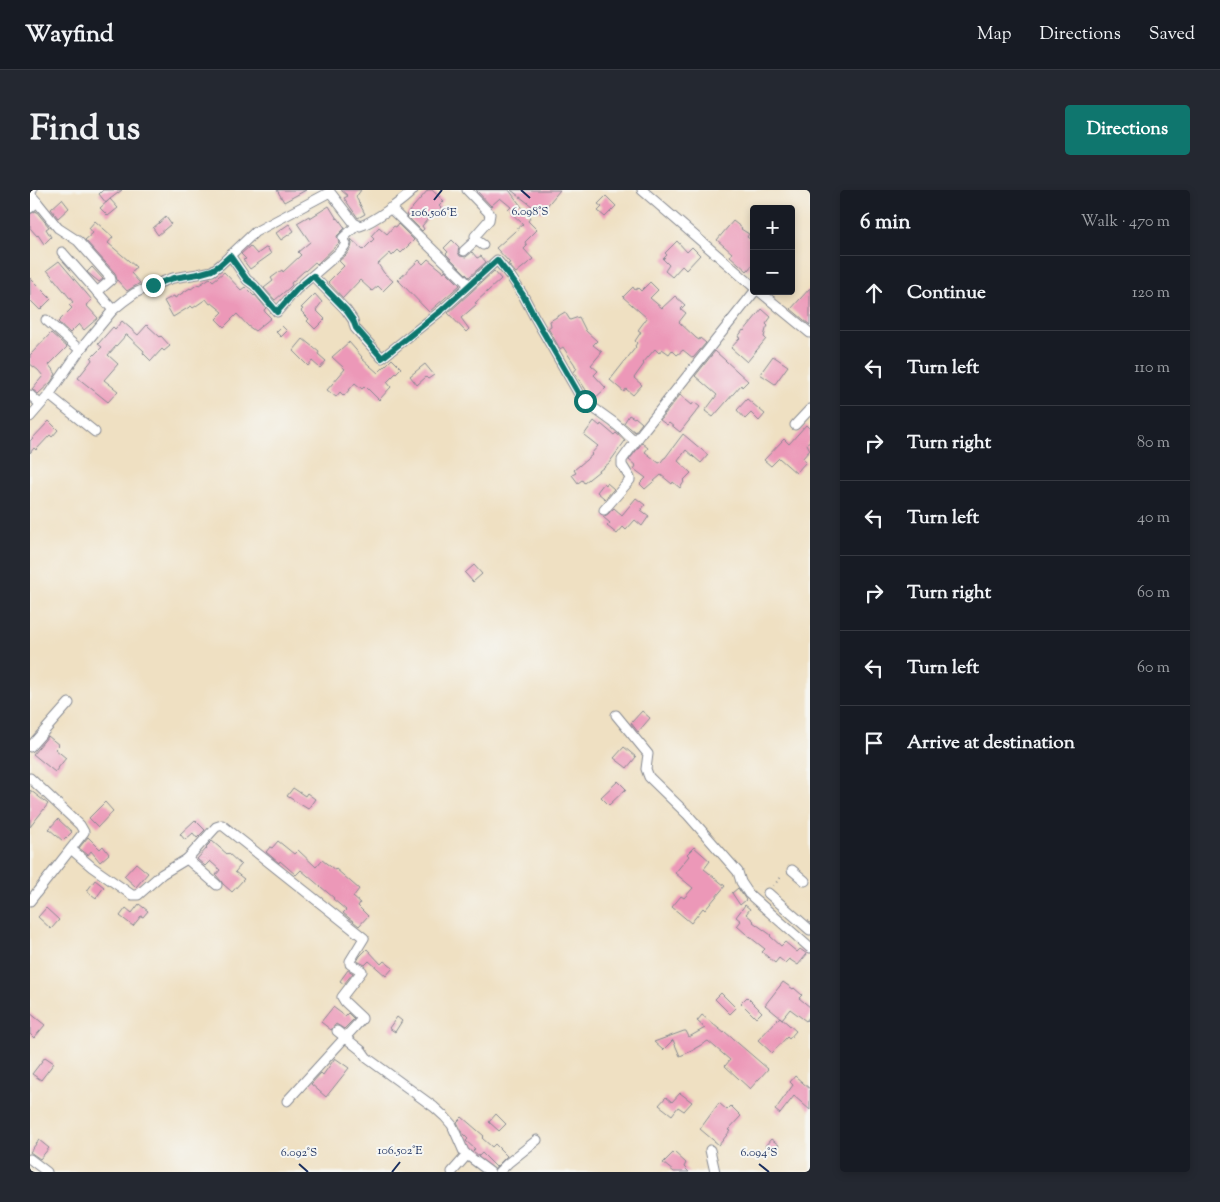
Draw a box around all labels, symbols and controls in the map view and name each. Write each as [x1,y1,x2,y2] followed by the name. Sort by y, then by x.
[25,18,113,52] text: Wayfind
[977,22,1012,48] text: Map
[1040,22,1121,48] text: Directions
[1149,22,1195,48] text: Saved
[30,105,140,156] text: Find us
[1065,105,1190,155] button: Directions
[512,203,548,221] text: 6.098°S
[411,204,458,222] text: 106.506°E
[750,205,795,295] map controls
[750,205,795,250] button: +
[860,208,911,238] text: 6 min
[1081,211,1170,234] text: Walk · 470 m
[750,250,795,295] button: −
[142,274,165,297] route end
[860,279,888,307] icon: ahead
[907,280,986,307] text: Continue
[1132,282,1170,305] text: 120 m
[860,354,888,382] icon: left
[907,355,979,382] text: Turn left
[1134,357,1170,380] text: 110 m
[574,390,597,413] route start
[860,429,888,457] icon: right
[907,430,991,457] text: Turn right
[1137,432,1170,455] text: 80 m
[860,504,888,532] icon: left
[907,505,979,532] text: Turn left
[1137,507,1170,530] text: 40 m
[860,579,888,607] icon: right
[907,580,991,607] text: Turn right
[1137,582,1170,605] text: 60 m
[860,654,888,682] icon: left
[907,655,979,682] text: Turn left
[1137,657,1170,680] text: 60 m
[860,729,888,757] icon: arrive
[907,730,1075,757] text: Arrive at destination
[377,1142,423,1160] text: 106.502°E
[281,1144,317,1162] text: 6.092°S
[741,1144,777,1162] text: 6.094°S

